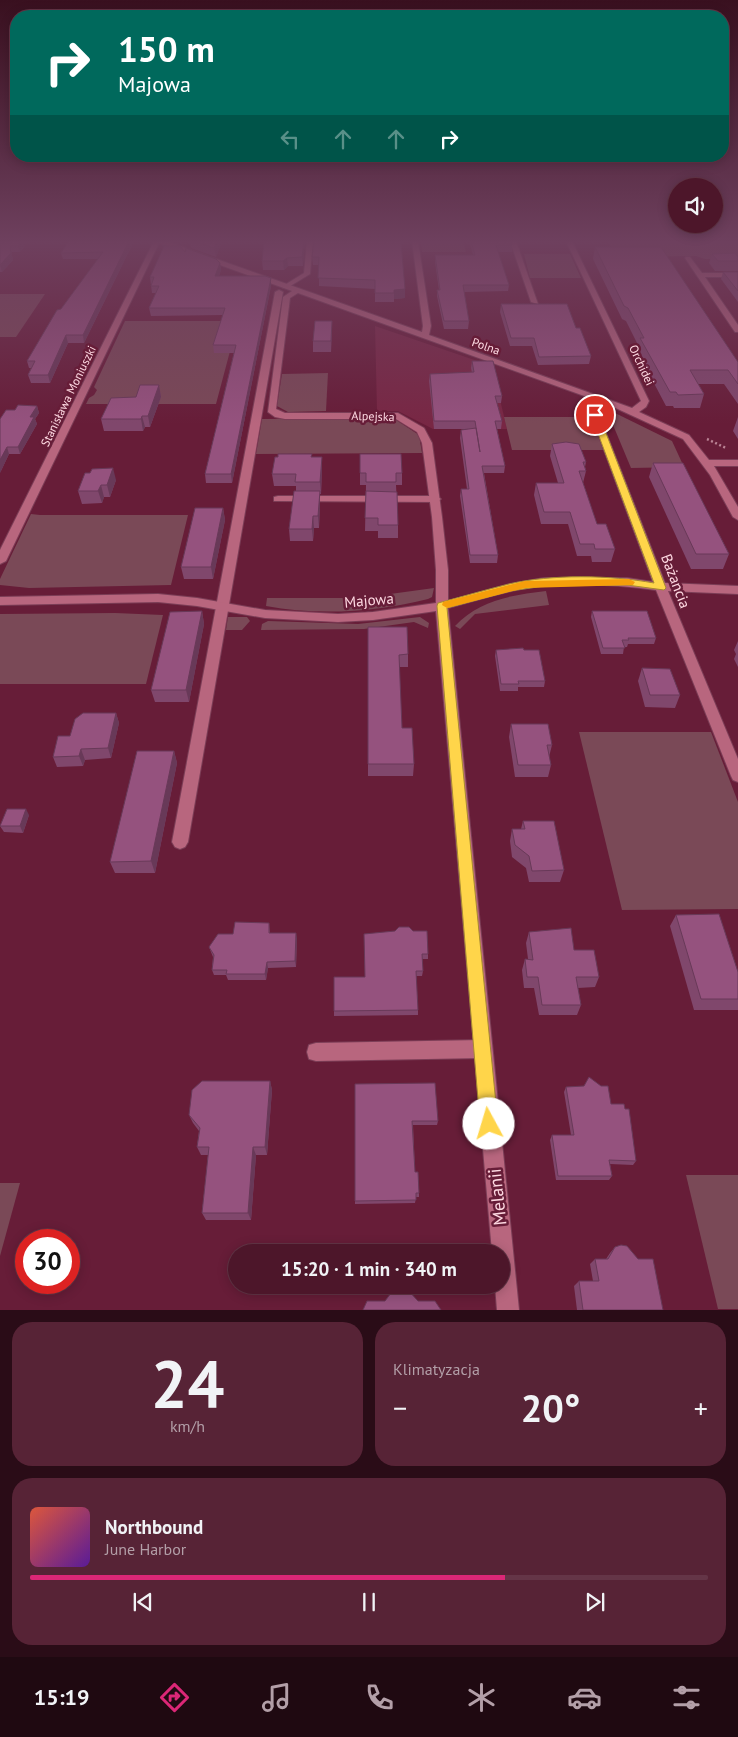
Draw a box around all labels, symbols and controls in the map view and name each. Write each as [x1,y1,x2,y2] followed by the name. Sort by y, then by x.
[118,26,215,72] text: 150 m
[35,30,100,95] icon: right
[118,70,191,98] text: Majowa
[276,125,304,153] icon: left
[329,125,357,153] icon: ahead
[382,125,410,153] icon: ahead
[435,125,463,153] icon: right
[668,178,723,233] map controls
[668,178,723,233] button: sound
[470,334,502,358] street label: Polna
[626,342,658,388] street label: Orchidei
[37,343,99,449] street label: Stanisława Moniuszki
[574,394,616,436] pin
[581,401,609,429] icon: arrive
[351,408,395,424] street label: Alpejska
[657,551,695,611] street label: Bażancia
[343,588,395,612] street label: Majowa
[462,1097,514,1149] position arrow
[483,1167,511,1227] street label: Melanii
[15,1229,80,1294] speed limit sign: 30
[281,1257,457,1281] text: 15:20 · 1 min · 340 m
[151,1341,224,1425] text: 24
[393,1359,480,1379] text: Klimatyzacja
[521,1383,580,1432] text: 20°
[393,1389,407,1426] text: −
[694,1389,708,1426] text: +
[170,1416,205,1436] text: km/h
[105,1515,203,1539] text: Northbound
[105,1539,186,1559] text: June Harbor
[129,1588,157,1616] icon: previous
[355,1588,383,1616] icon: pause
[581,1588,609,1616] icon: next
[157,1680,192,1715] icon: directions
[259,1680,294,1715] icon: music
[362,1680,397,1715] icon: phone
[464,1680,499,1715] icon: climate
[567,1680,602,1715] icon: car
[669,1680,704,1715] icon: filters
[34,1683,90,1711] text: 15:19

